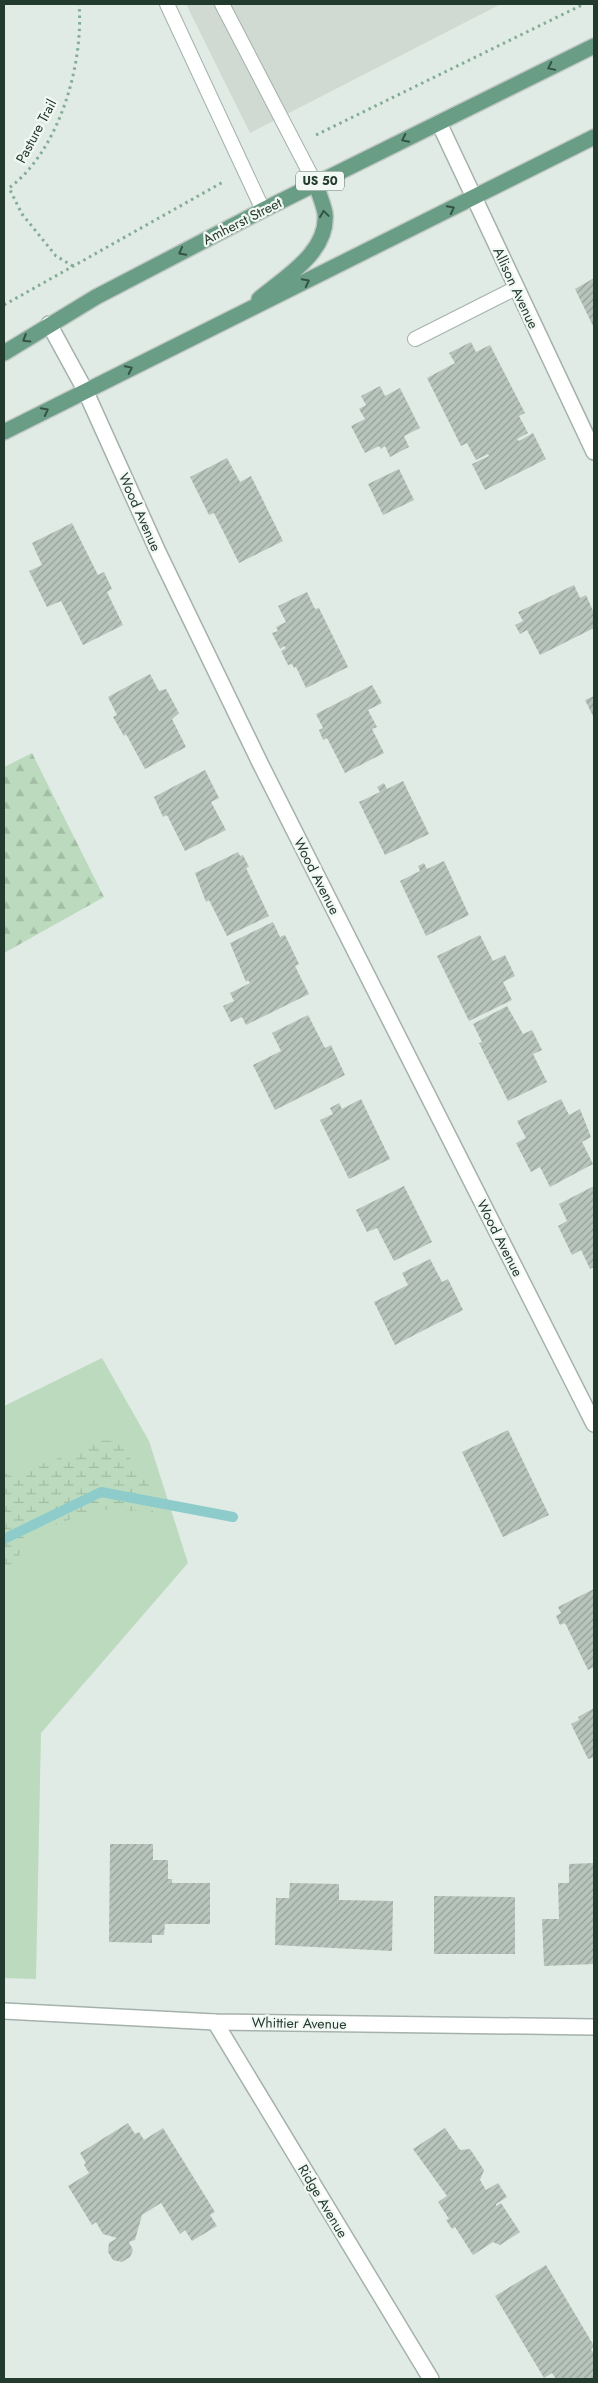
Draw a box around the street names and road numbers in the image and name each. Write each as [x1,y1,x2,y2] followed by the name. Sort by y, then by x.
[11,95,61,167] street label: Pasture Trail
[296,172,344,190] road number: US 50
[199,192,285,249] street label: Amherst Street
[488,244,544,332] street label: Allison Avenue
[114,470,166,554] street label: Wood Avenue
[289,834,345,918] street label: Wood Avenue
[472,1196,528,1280] street label: Wood Avenue
[251,2012,347,2034] street label: Whittier Avenue
[293,2161,353,2241] street label: Ridge Avenue

